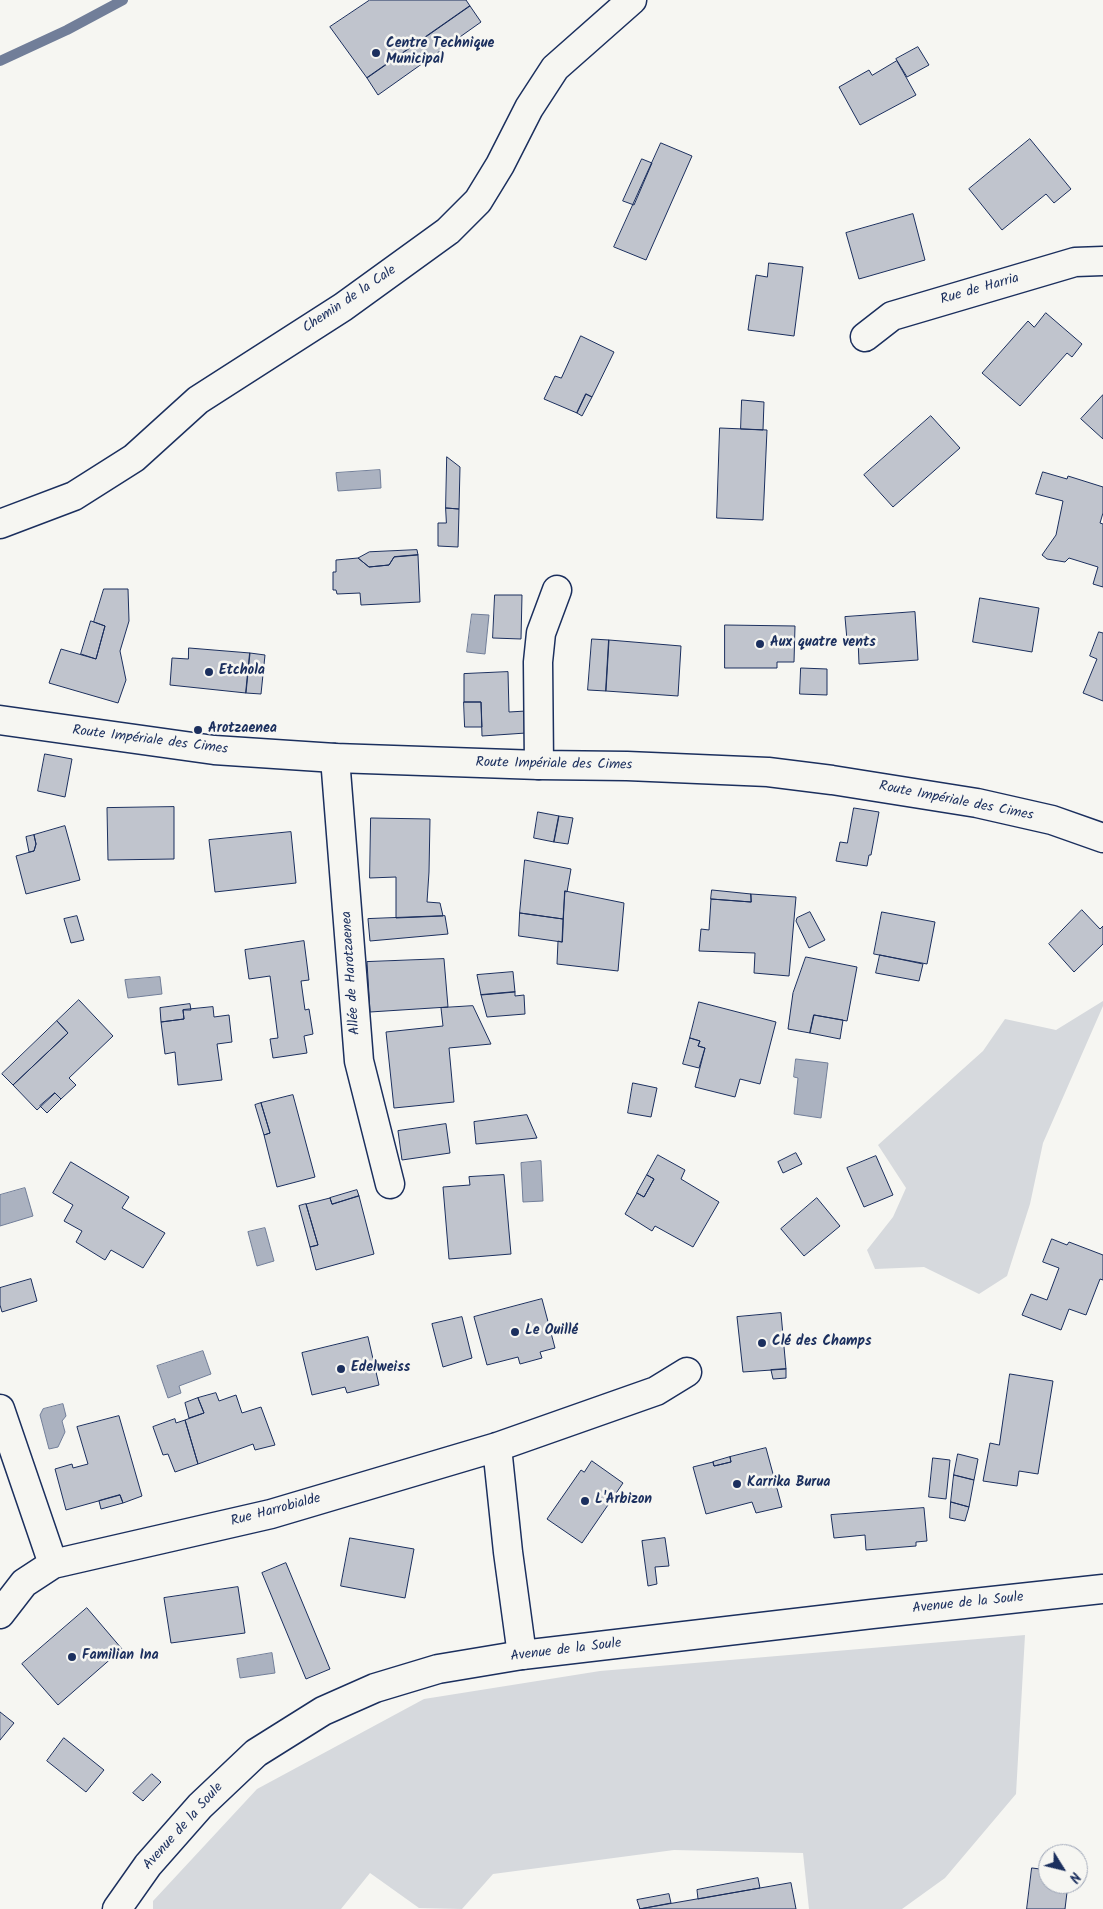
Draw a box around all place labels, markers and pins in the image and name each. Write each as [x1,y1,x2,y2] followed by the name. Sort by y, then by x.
[386,37,494,70] place label: Centre Technique Municipal
[370,47,382,59] marker: Centre Technique Municipal
[770,636,876,652] place label: Aux quatre vents
[754,638,766,650] marker: Aux quatre vents
[219,664,265,680] place label: Etchola
[203,666,215,678] marker: Etchola
[208,722,277,738] place label: Arotzaenea
[192,724,204,736] marker: Arotzaenea
[525,1324,578,1340] place label: Le Ouillé
[509,1326,521,1338] marker: Le Ouillé
[772,1335,872,1351] place label: Clé des Champs
[756,1337,768,1349] marker: Clé des Champs
[351,1361,410,1377] place label: Edelweiss
[335,1363,347,1375] marker: Edelweiss
[747,1476,830,1492] place label: Karrika Burua
[731,1478,743,1490] marker: Karrika Burua
[595,1493,652,1509] place label: L'Arbizon
[579,1495,591,1507] marker: L'Arbizon
[82,1649,159,1665] place label: Familian Ina
[66,1651,78,1663] marker: Familian Ina

